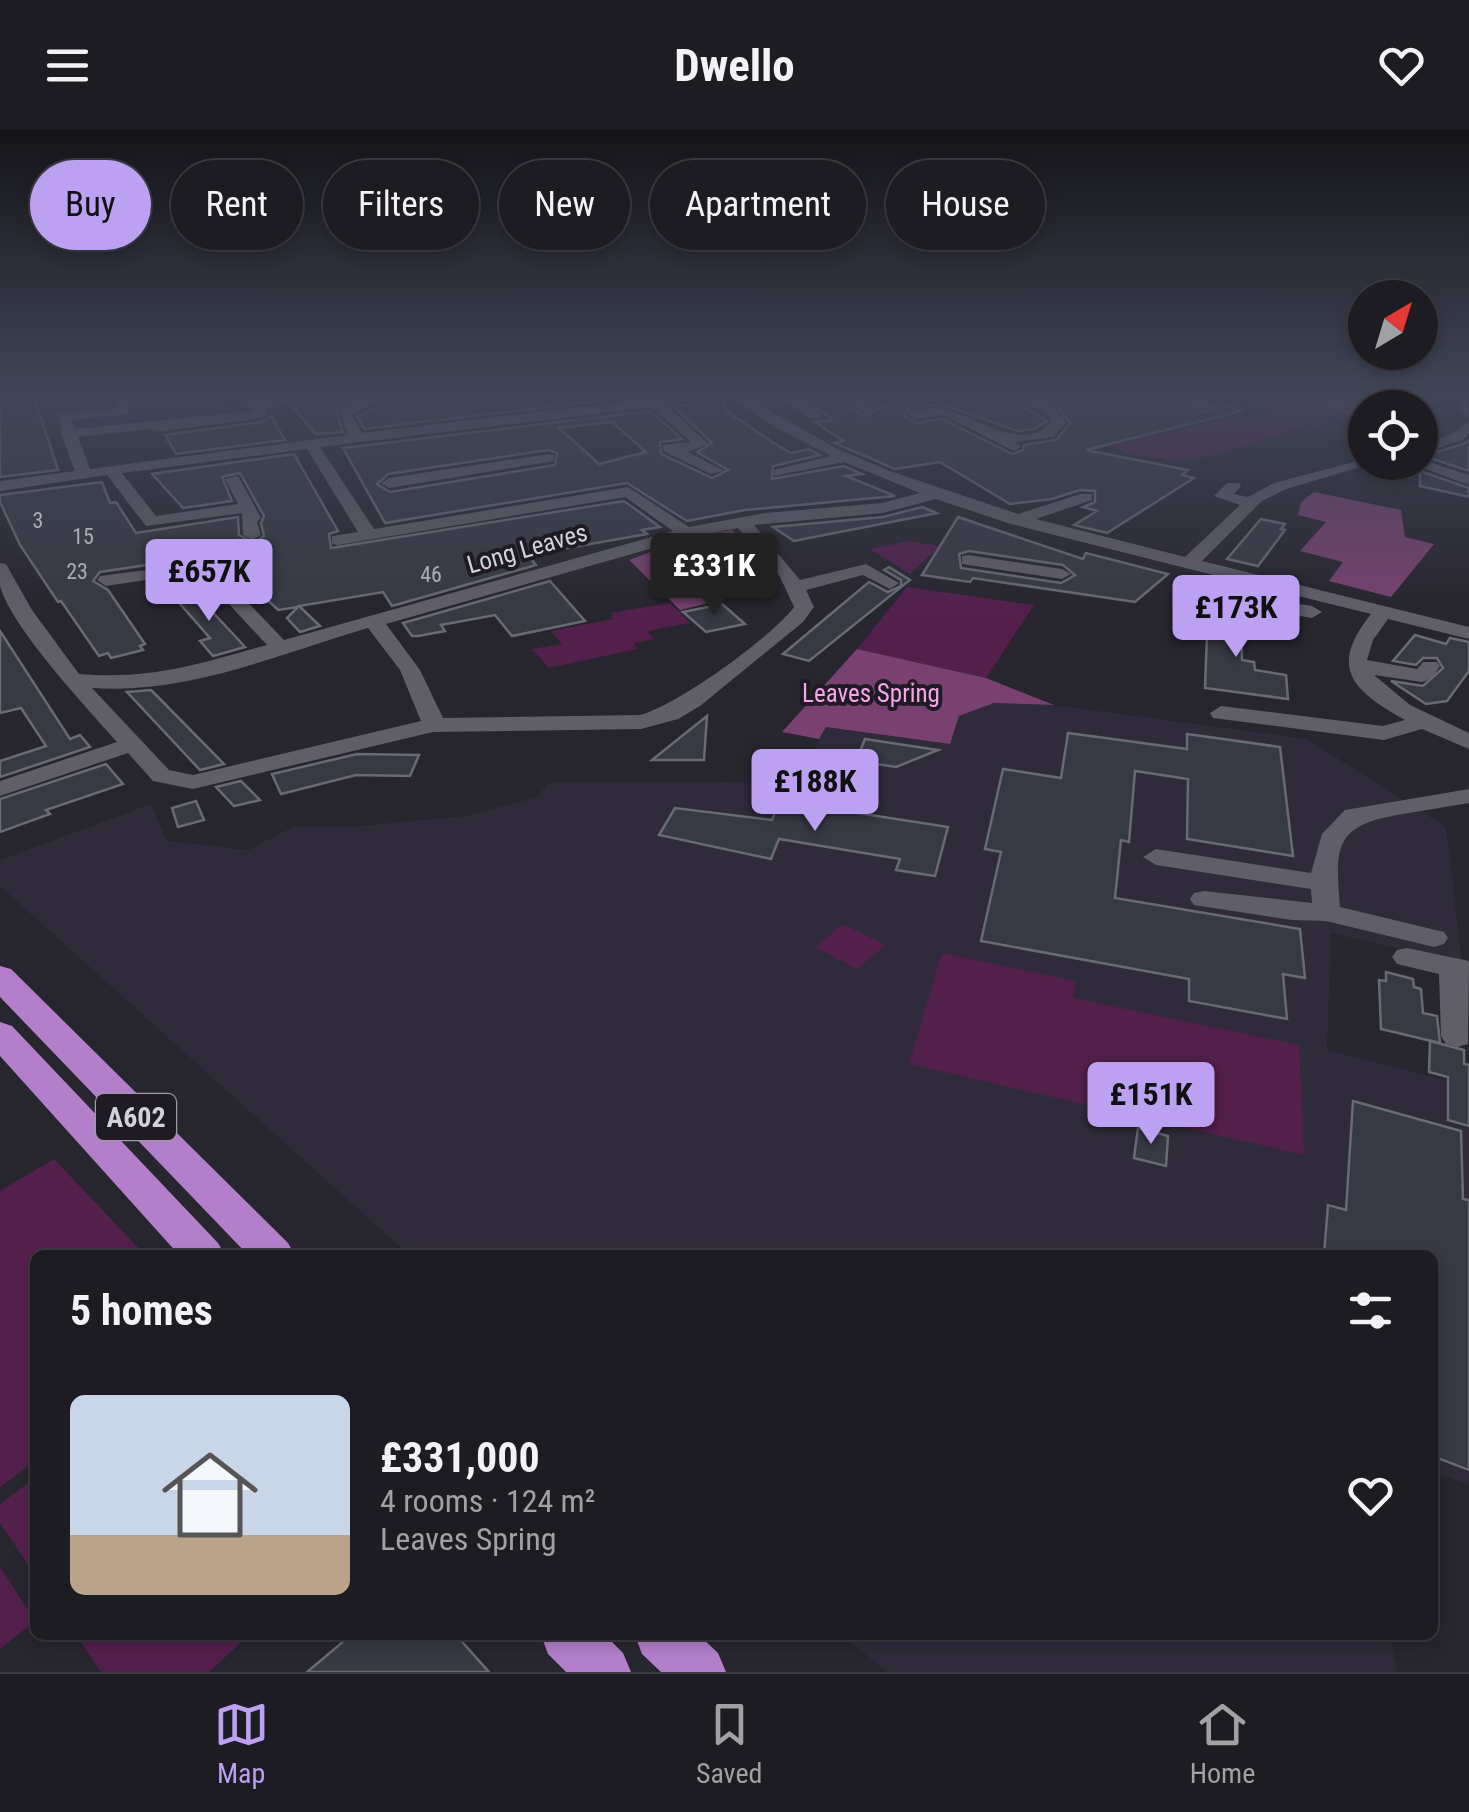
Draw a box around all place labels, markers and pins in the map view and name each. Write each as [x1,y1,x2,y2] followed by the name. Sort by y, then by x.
[644,533,784,618] pin: £331K
[139,539,279,624] pin: £657K
[1166,575,1306,660] pin: £173K
[745,749,885,834] pin: £188K
[1081,1062,1221,1147] pin: £151K

